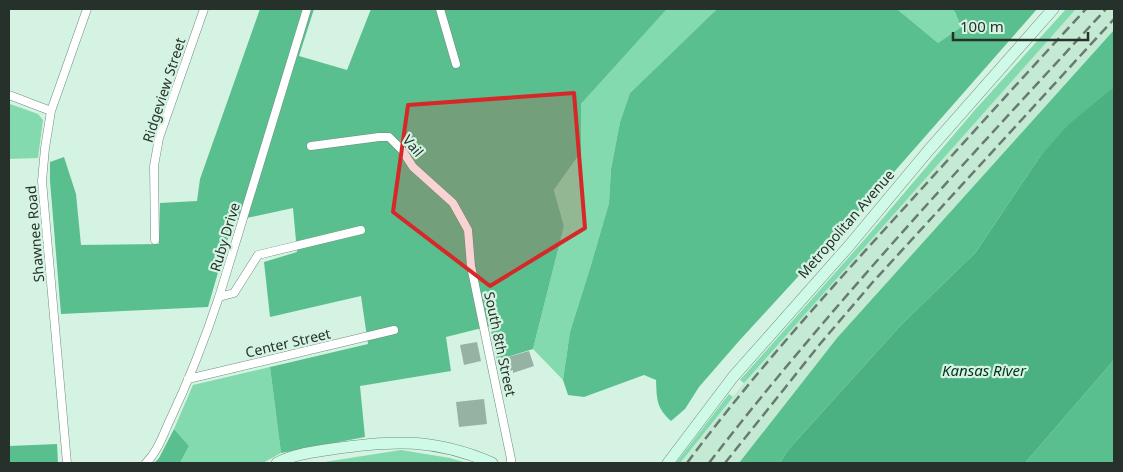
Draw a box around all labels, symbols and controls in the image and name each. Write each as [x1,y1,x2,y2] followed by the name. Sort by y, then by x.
[953,10,1088,42] scale bar
[960,16,1004,36] text: 100 m
[138,35,189,145] street label: Ridgeview Street
[399,131,428,161] street label: Vail
[793,165,898,282] street label: Metropolitan Avenue
[21,185,48,283] street label: Shawnee Road
[205,200,244,274] street label: Ruby Drive
[480,290,521,398] street label: South 8th Street
[243,323,332,362] street label: Center Street
[942,360,1027,380] water label: Kansas River

